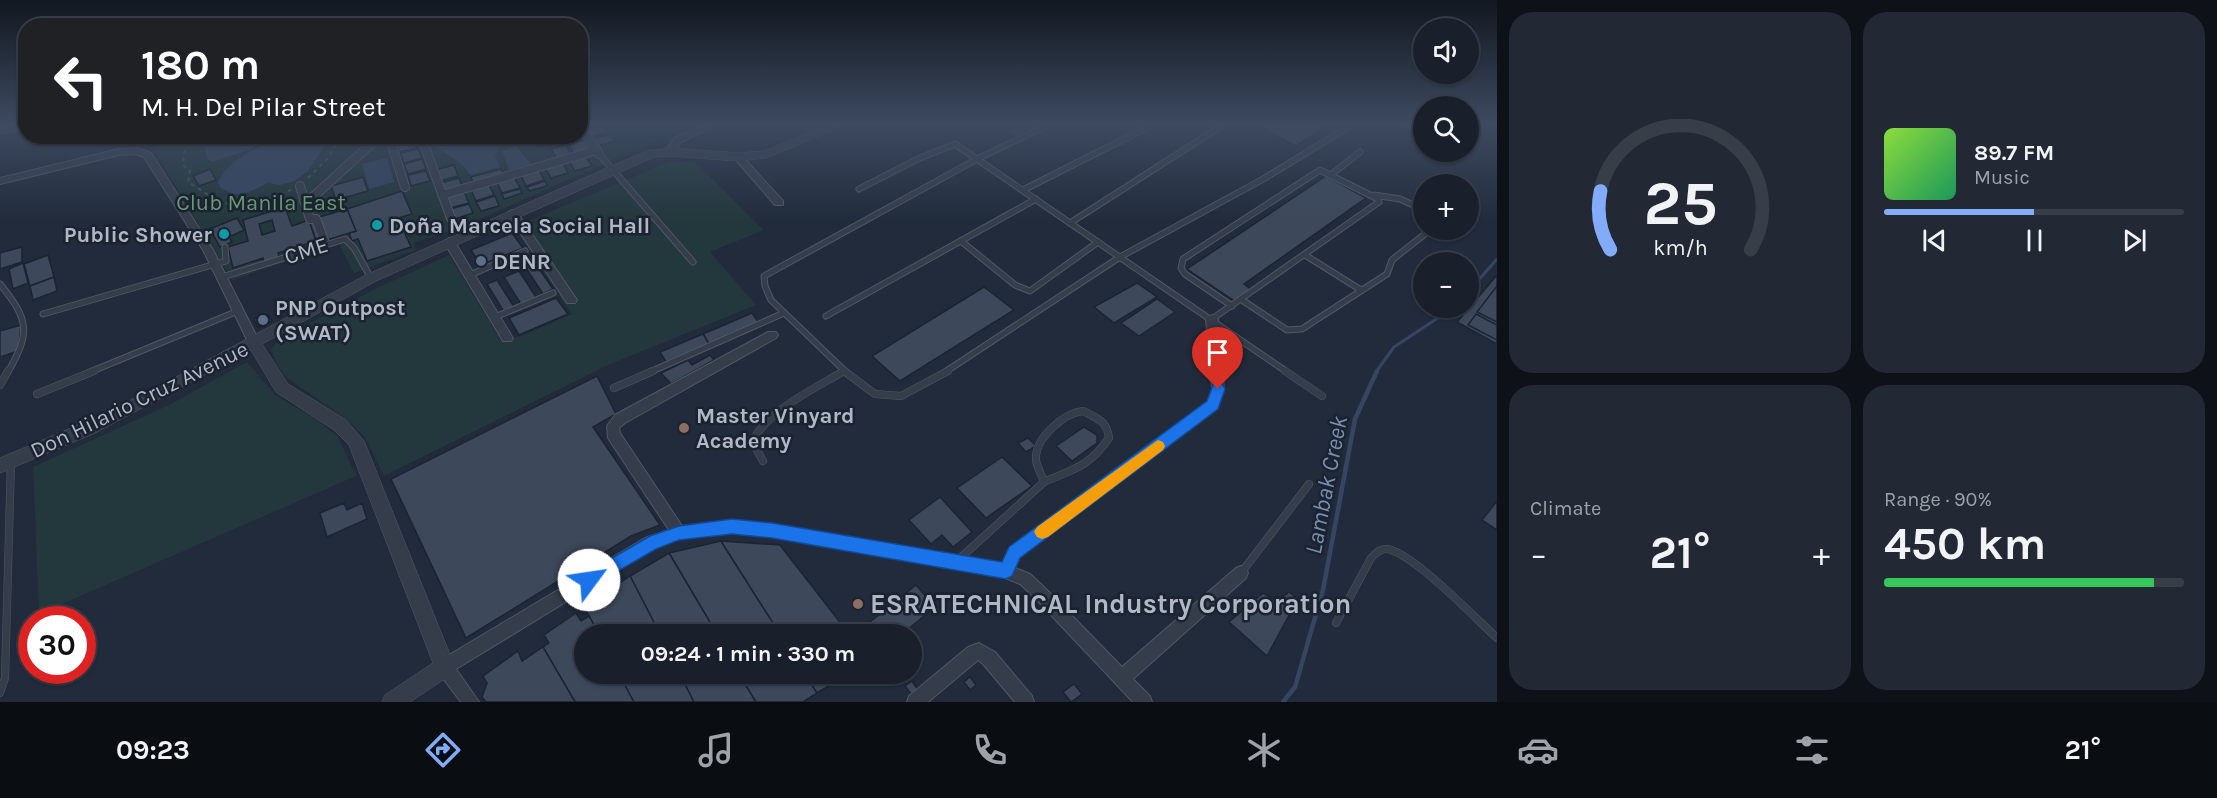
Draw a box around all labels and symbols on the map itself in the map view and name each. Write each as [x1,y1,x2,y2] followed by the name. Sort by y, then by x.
[176,190,346,216] park label: Club Manila East
[389,213,650,239] place label: Doña Marcela Social Hall
[370,218,384,232] marker: Doña Marcela Social Hall
[64,222,212,248] place label: Public Shower
[217,227,231,241] marker: Public Shower
[281,232,331,270] street label: CME
[493,249,551,275] place label: DENR
[474,254,488,268] marker: DENR
[275,295,406,346] place label: PNP Outpost (SWAT)
[256,313,270,327] marker: PNP Outpost (SWAT)
[1192,327,1243,389] pin
[26,336,253,464] street label: Don Hilario Cruz Avenue
[696,403,855,454] place label: Master Vinyard Academy
[1299,413,1353,557] water label: Lambak Creek
[677,421,691,435] marker: Master Vinyard Academy
[557,548,621,612] position arrow
[870,588,1351,620] place label: ESRATECHNICAL Industry Corporation
[851,597,865,611] marker: ESRATECHNICAL Industry Corporation
[18,606,96,684] speed limit sign: 30

